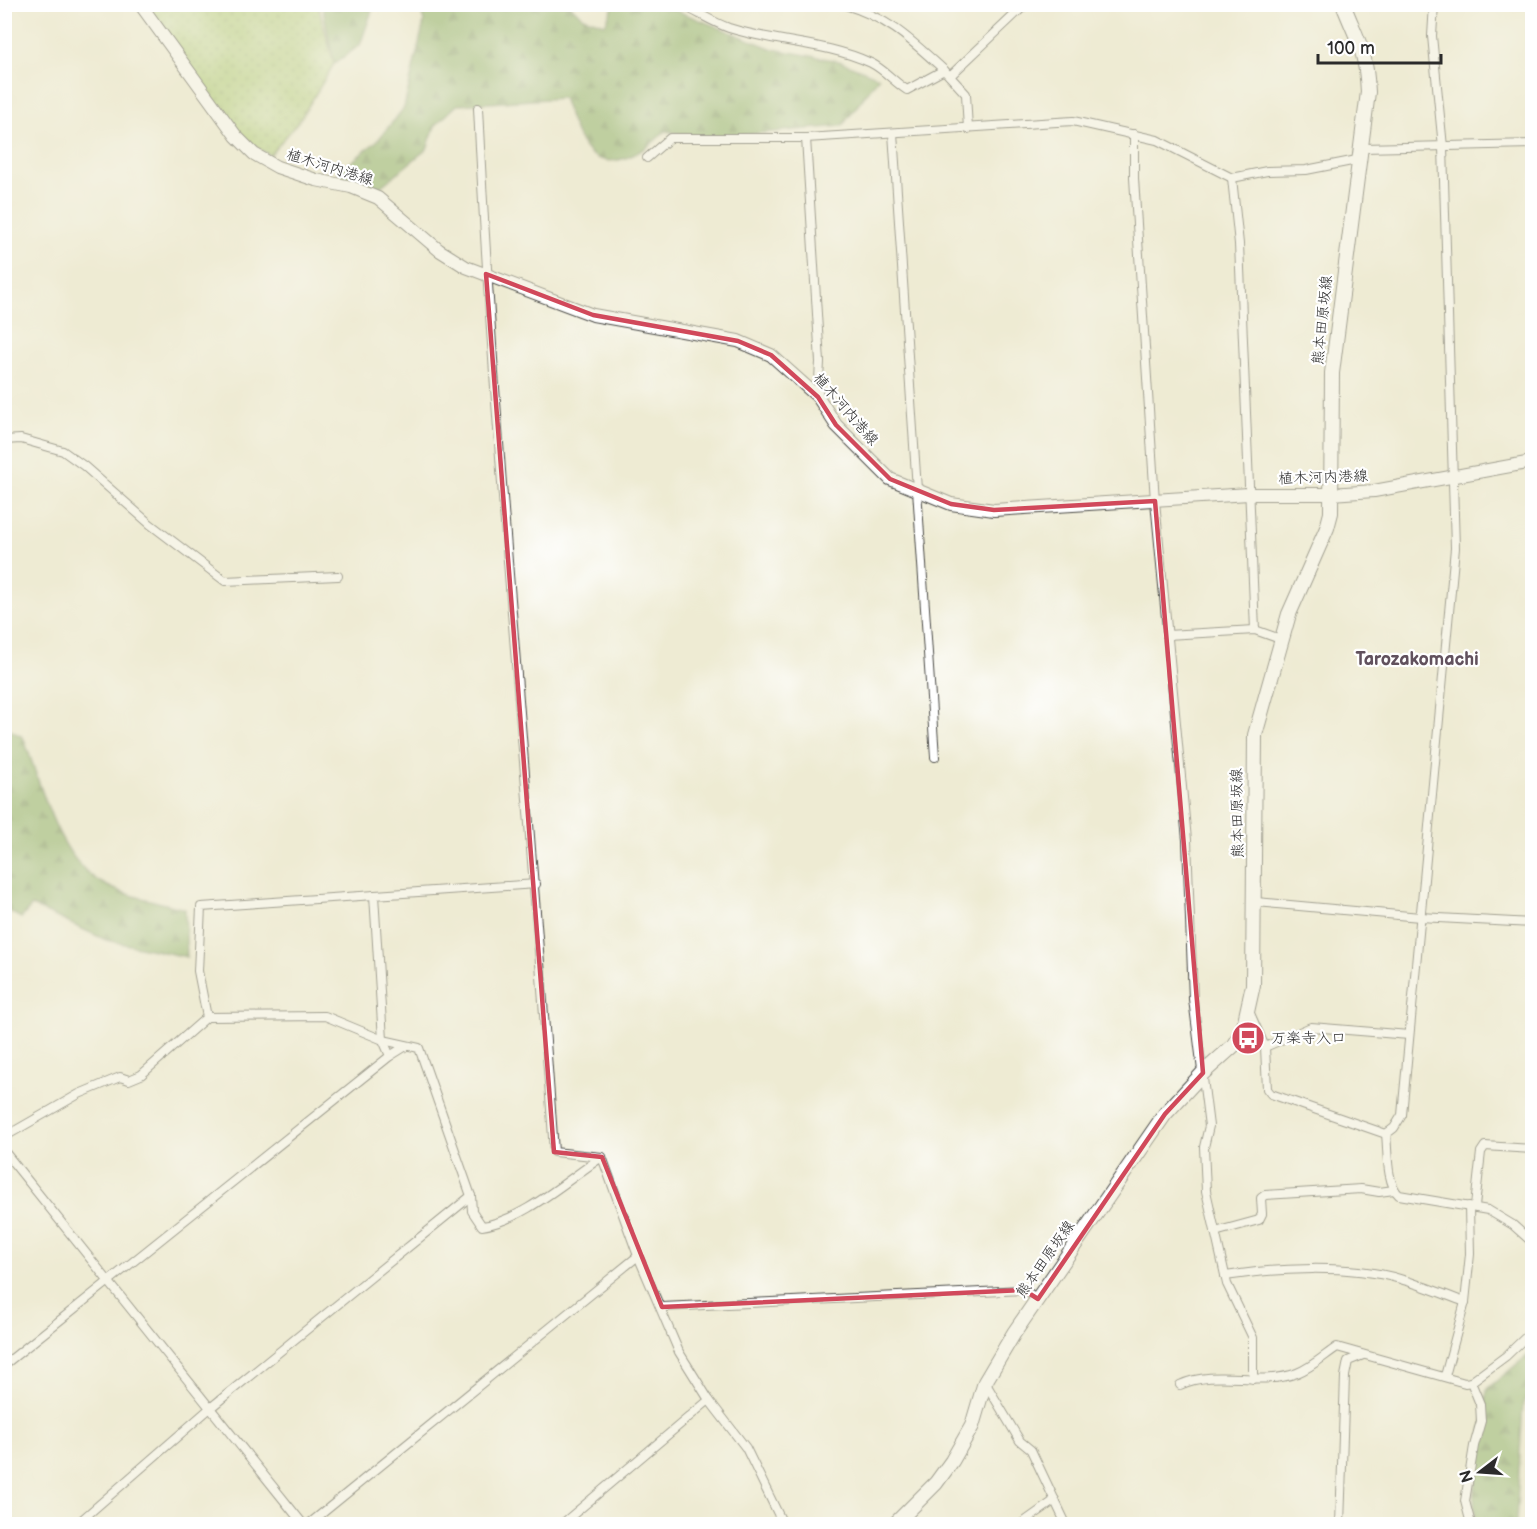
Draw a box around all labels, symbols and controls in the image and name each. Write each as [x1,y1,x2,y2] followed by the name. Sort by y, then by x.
[1318,27,1441,65] scale bar
[1327,38,1375,59] text: 100 m
[284,145,376,190] street label: 植木河内港線
[1308,274,1337,366] street label: 熊本田原坂線
[809,369,882,450] street label: 植木河内港線
[1278,466,1368,489] street label: 植木河内港線
[1355,649,1479,670] district label: Tarozakomachi
[1227,768,1248,858] street label: 熊本田原坂線
[1230,1020,1266,1056] bus stop icon: 万楽寺入口
[1271,1029,1346,1048] place label: 万楽寺入口
[1012,1217,1079,1302] street label: 熊本田原坂線
[1450,1442,1510,1502] north arrow
[1456,1467,1478,1484] text: N

